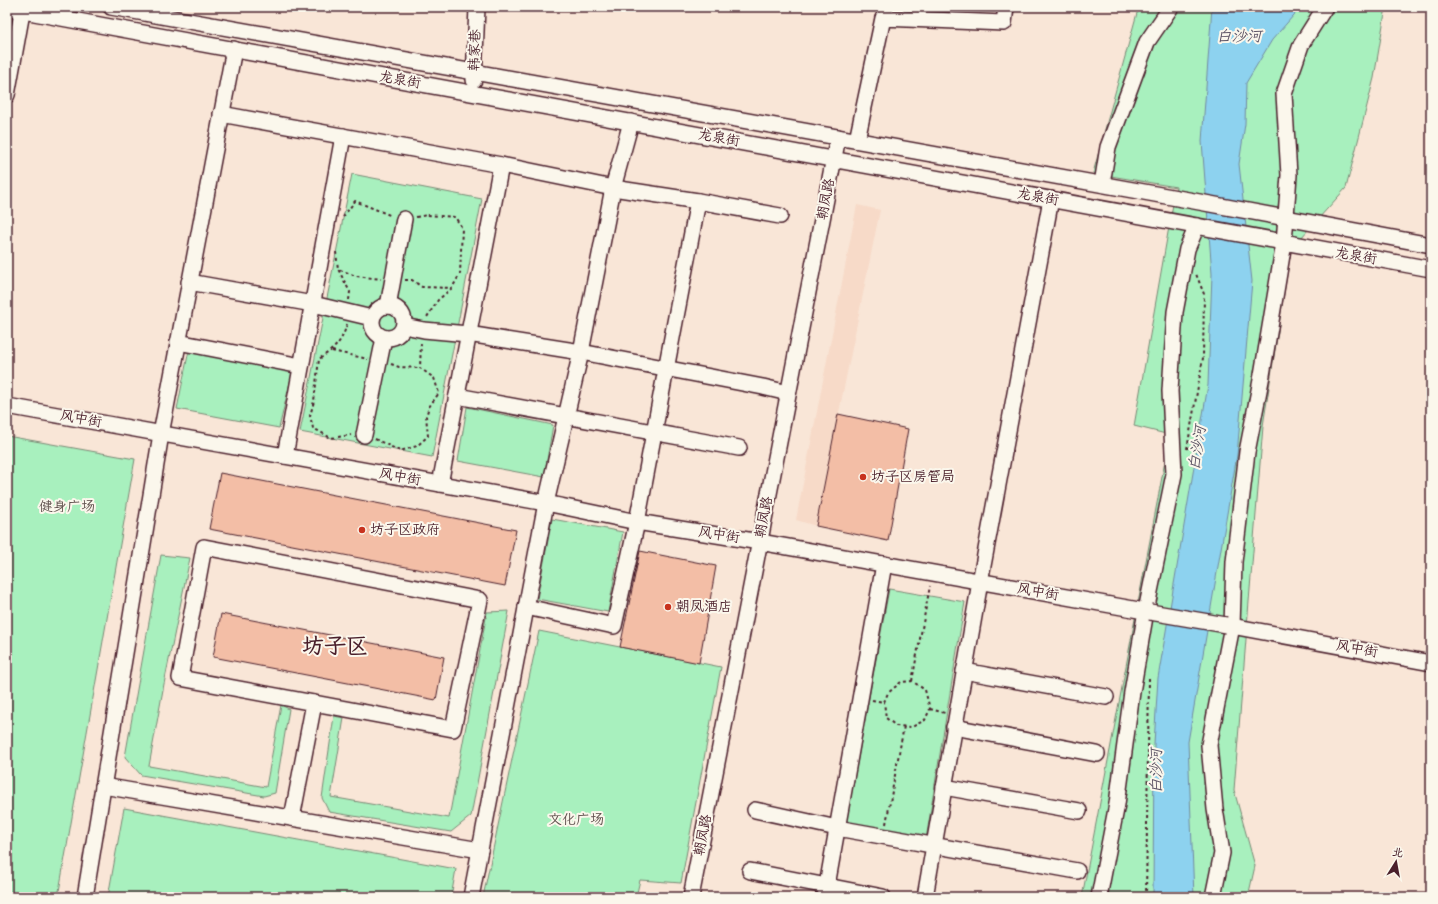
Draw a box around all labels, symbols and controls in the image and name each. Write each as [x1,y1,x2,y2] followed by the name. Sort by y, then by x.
[1216,27,1264,47] water label: 白沙河
[465,28,485,71] street label: 韩家巷
[378,67,422,93] street label: 龙泉街
[697,125,741,151] street label: 龙泉街
[813,177,839,221] street label: 朝凤路
[1016,184,1060,210] street label: 龙泉街
[1334,243,1378,269] street label: 龙泉街
[59,406,103,432] street label: 风中街
[1185,421,1212,472] water label: 白沙河
[378,464,422,490] street label: 风中街
[871,468,955,486] place label: 坊子区房管局
[858,472,868,482] marker: 坊子区房管局
[751,495,777,539] street label: 朝凤路
[39,498,95,516] park label: 健身广场
[370,521,440,539] place label: 坊子区政府
[697,523,741,547] street label: 风中街
[357,525,367,535] marker: 坊子区政府
[1016,579,1060,605] street label: 风中街
[676,598,732,616] place label: 朝凤酒店
[663,602,673,612] marker: 朝凤酒店
[302,633,368,661] district label: 坊子区
[1335,636,1379,662] street label: 风中街
[1147,746,1167,794] water label: 白沙河
[548,811,604,829] park label: 文化广场
[690,813,716,857] street label: 朝凤路
[1376,842,1416,882] north arrow
[1391,845,1404,861] text: 北

